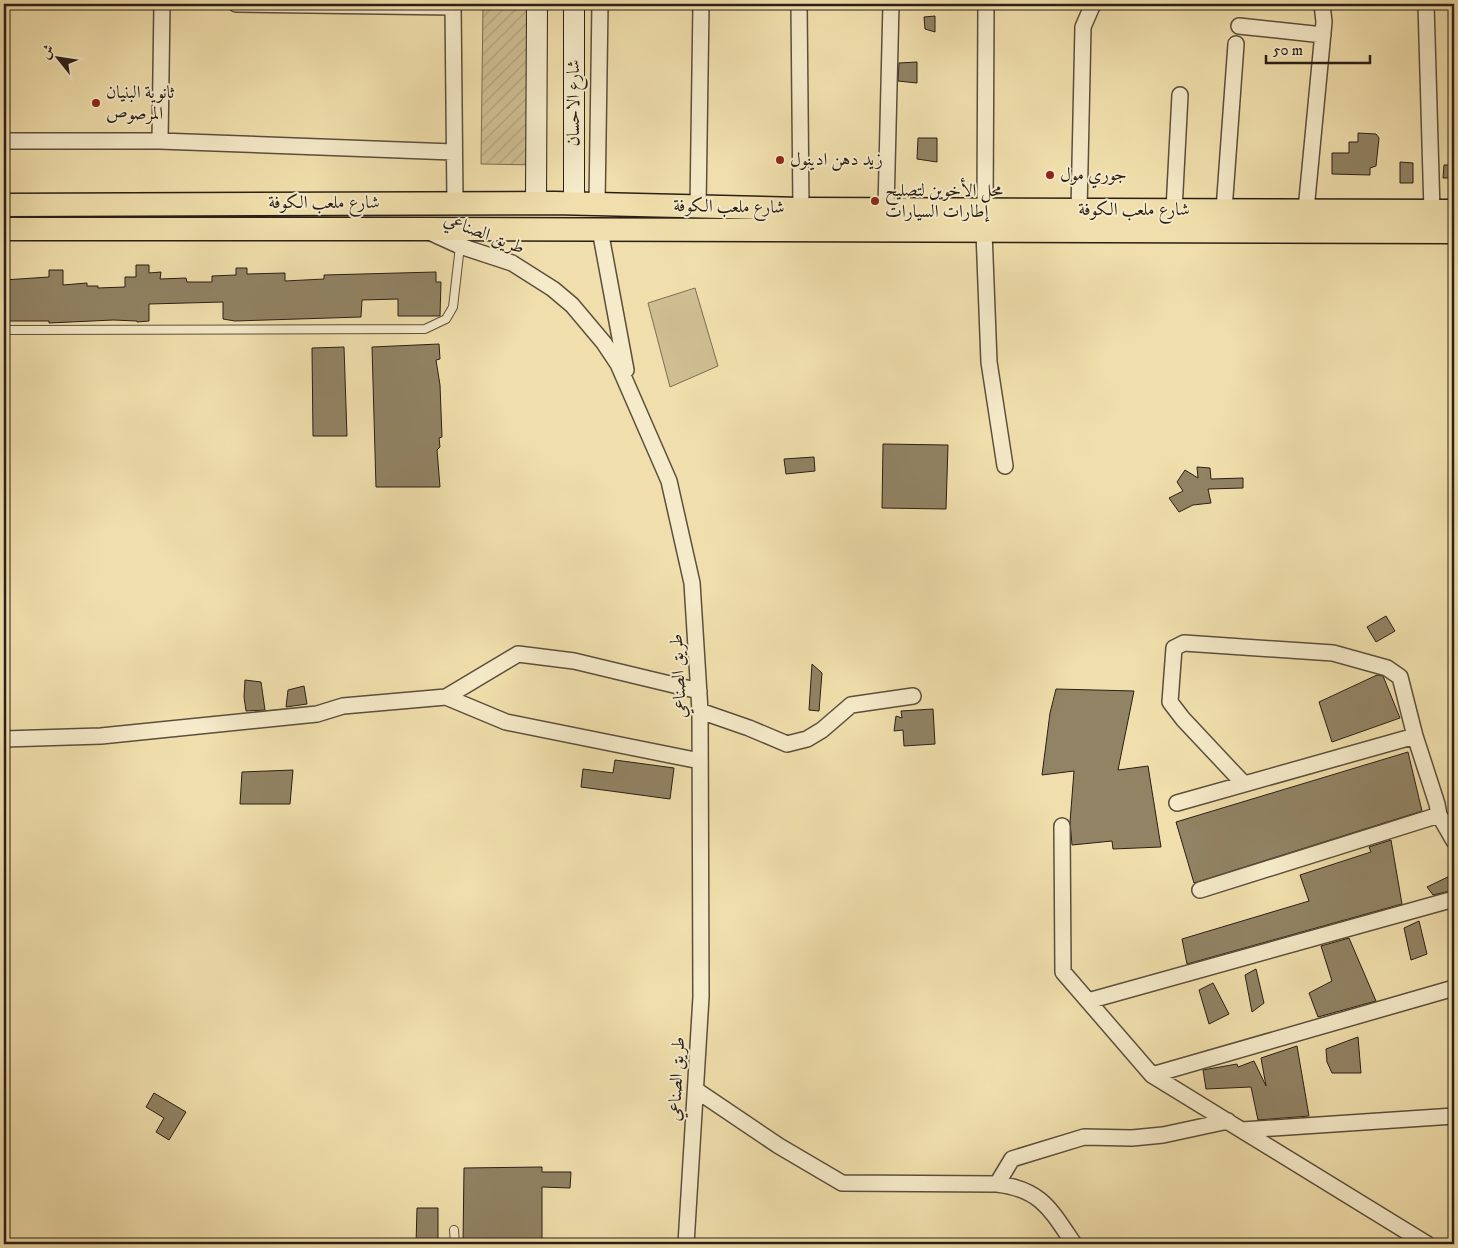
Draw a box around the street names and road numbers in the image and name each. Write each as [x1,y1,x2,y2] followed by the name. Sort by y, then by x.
[563,60,588,147] street label: شارع الاحسان
[268,192,380,217] street label: شارع ملعب الكوفة
[673,195,785,222] street label: شارع ملعب الكوفة
[1078,199,1190,224] street label: شارع ملعب الكوفة
[439,209,527,262] street label: طريق الصناعي
[666,633,695,719] street label: طريق الصناعي
[664,1036,693,1122] street label: طريق الصناعي

